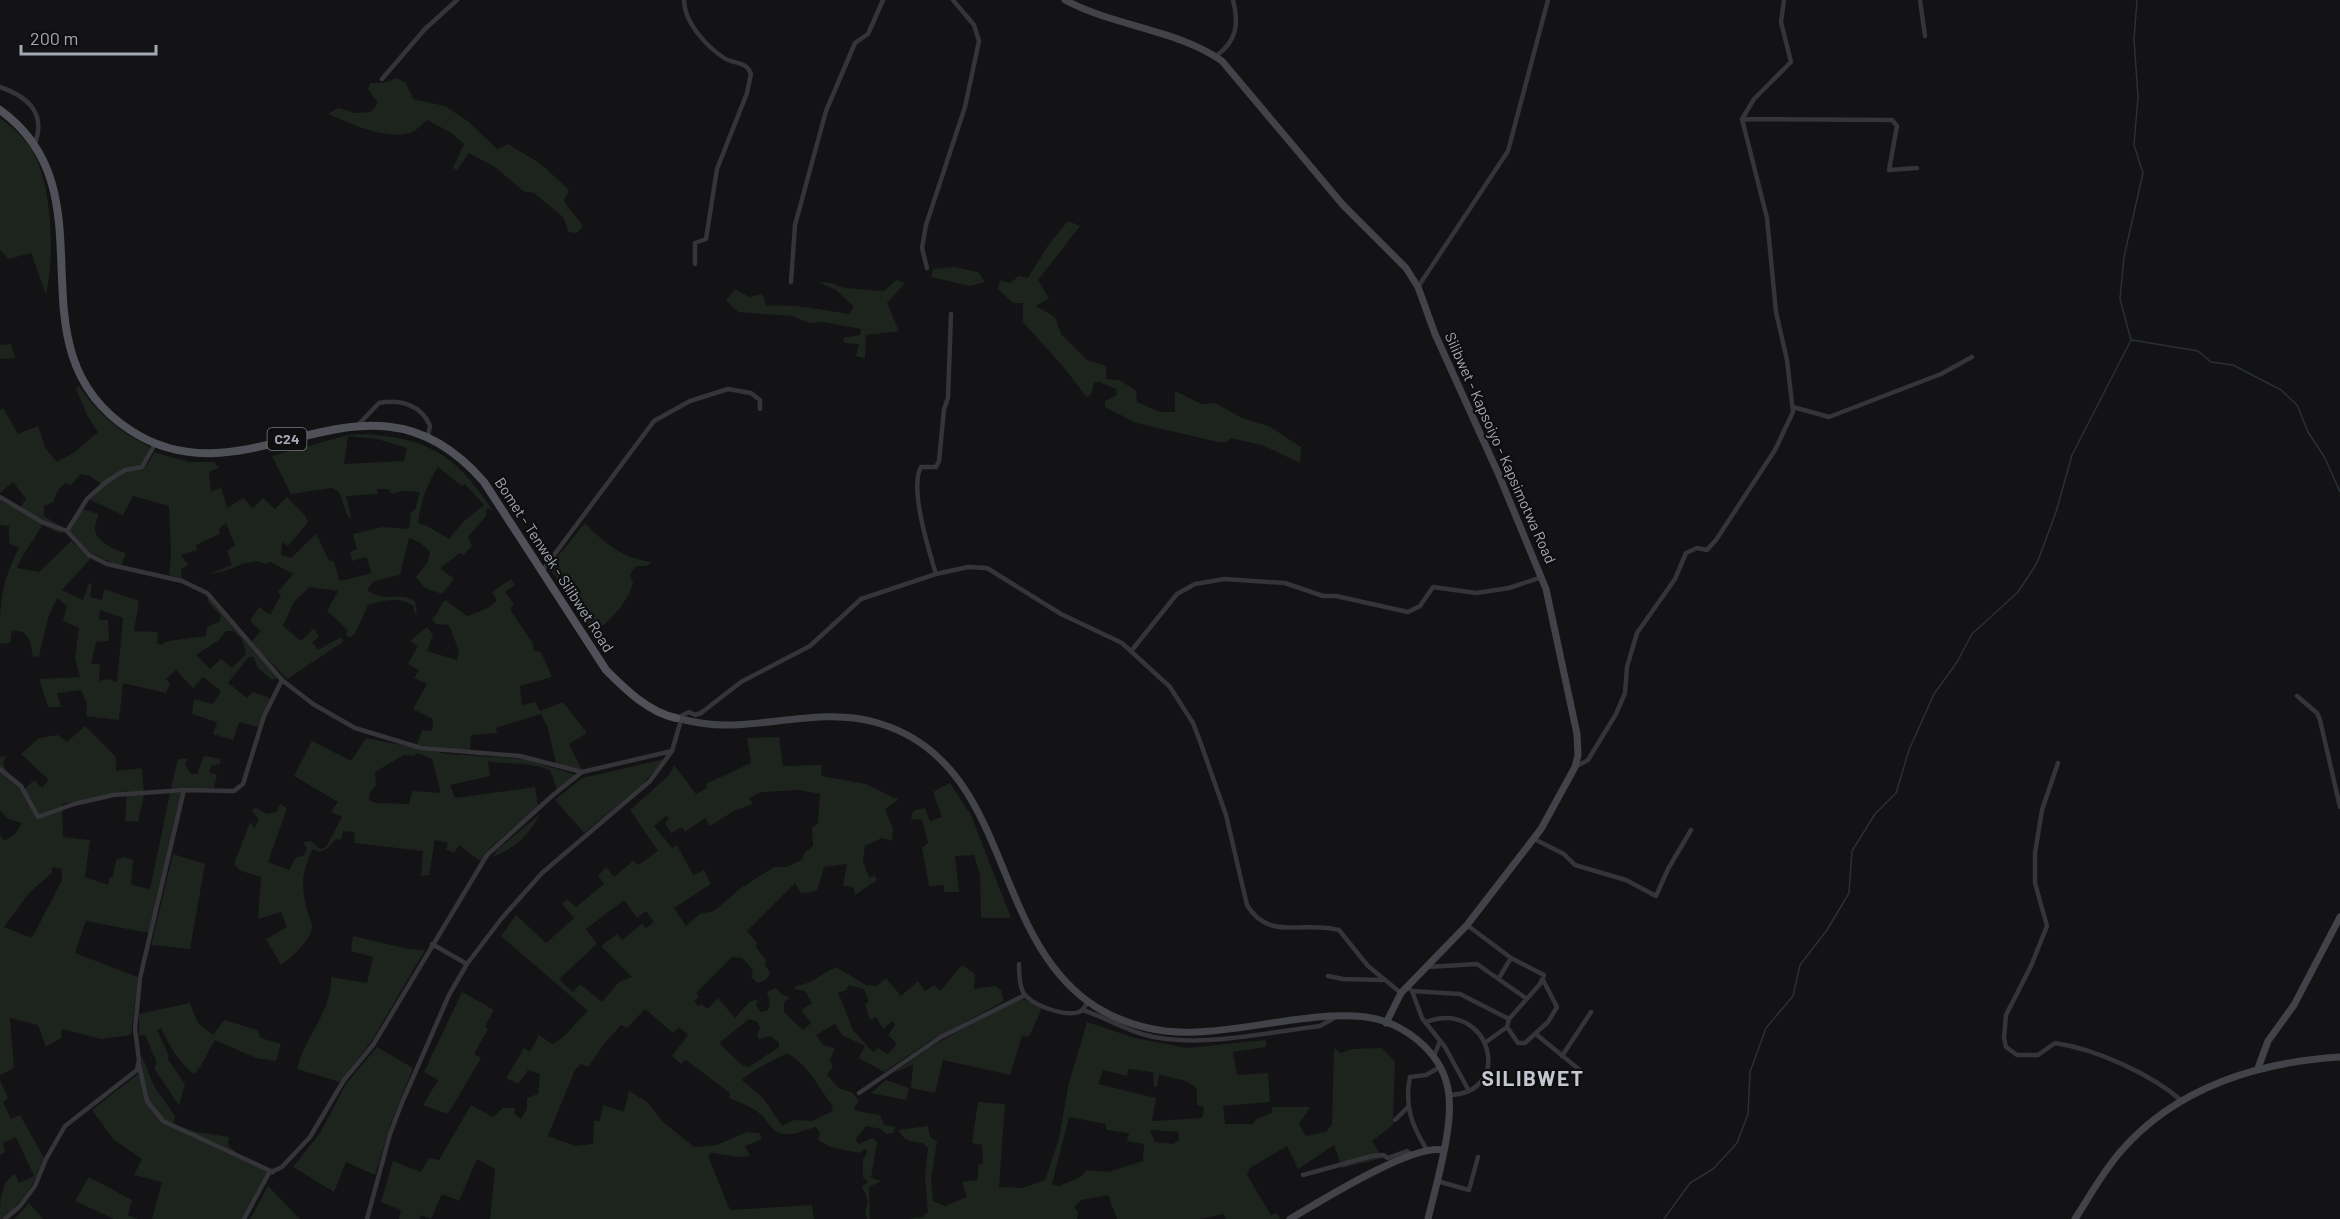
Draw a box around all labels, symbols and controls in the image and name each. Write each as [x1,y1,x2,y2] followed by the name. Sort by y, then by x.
[21,18,156,56] scale bar
[30,27,78,49] text: 200 m
[1442,329,1560,566] street label: Silibwet - Kapsoiyo - Kapsimotwa Road
[268,428,306,450] road number: C24
[492,474,618,655] street label: Bomet - Tenwek - Silibwet Road
[1482,1065,1584,1090] district label: SILIBWET

